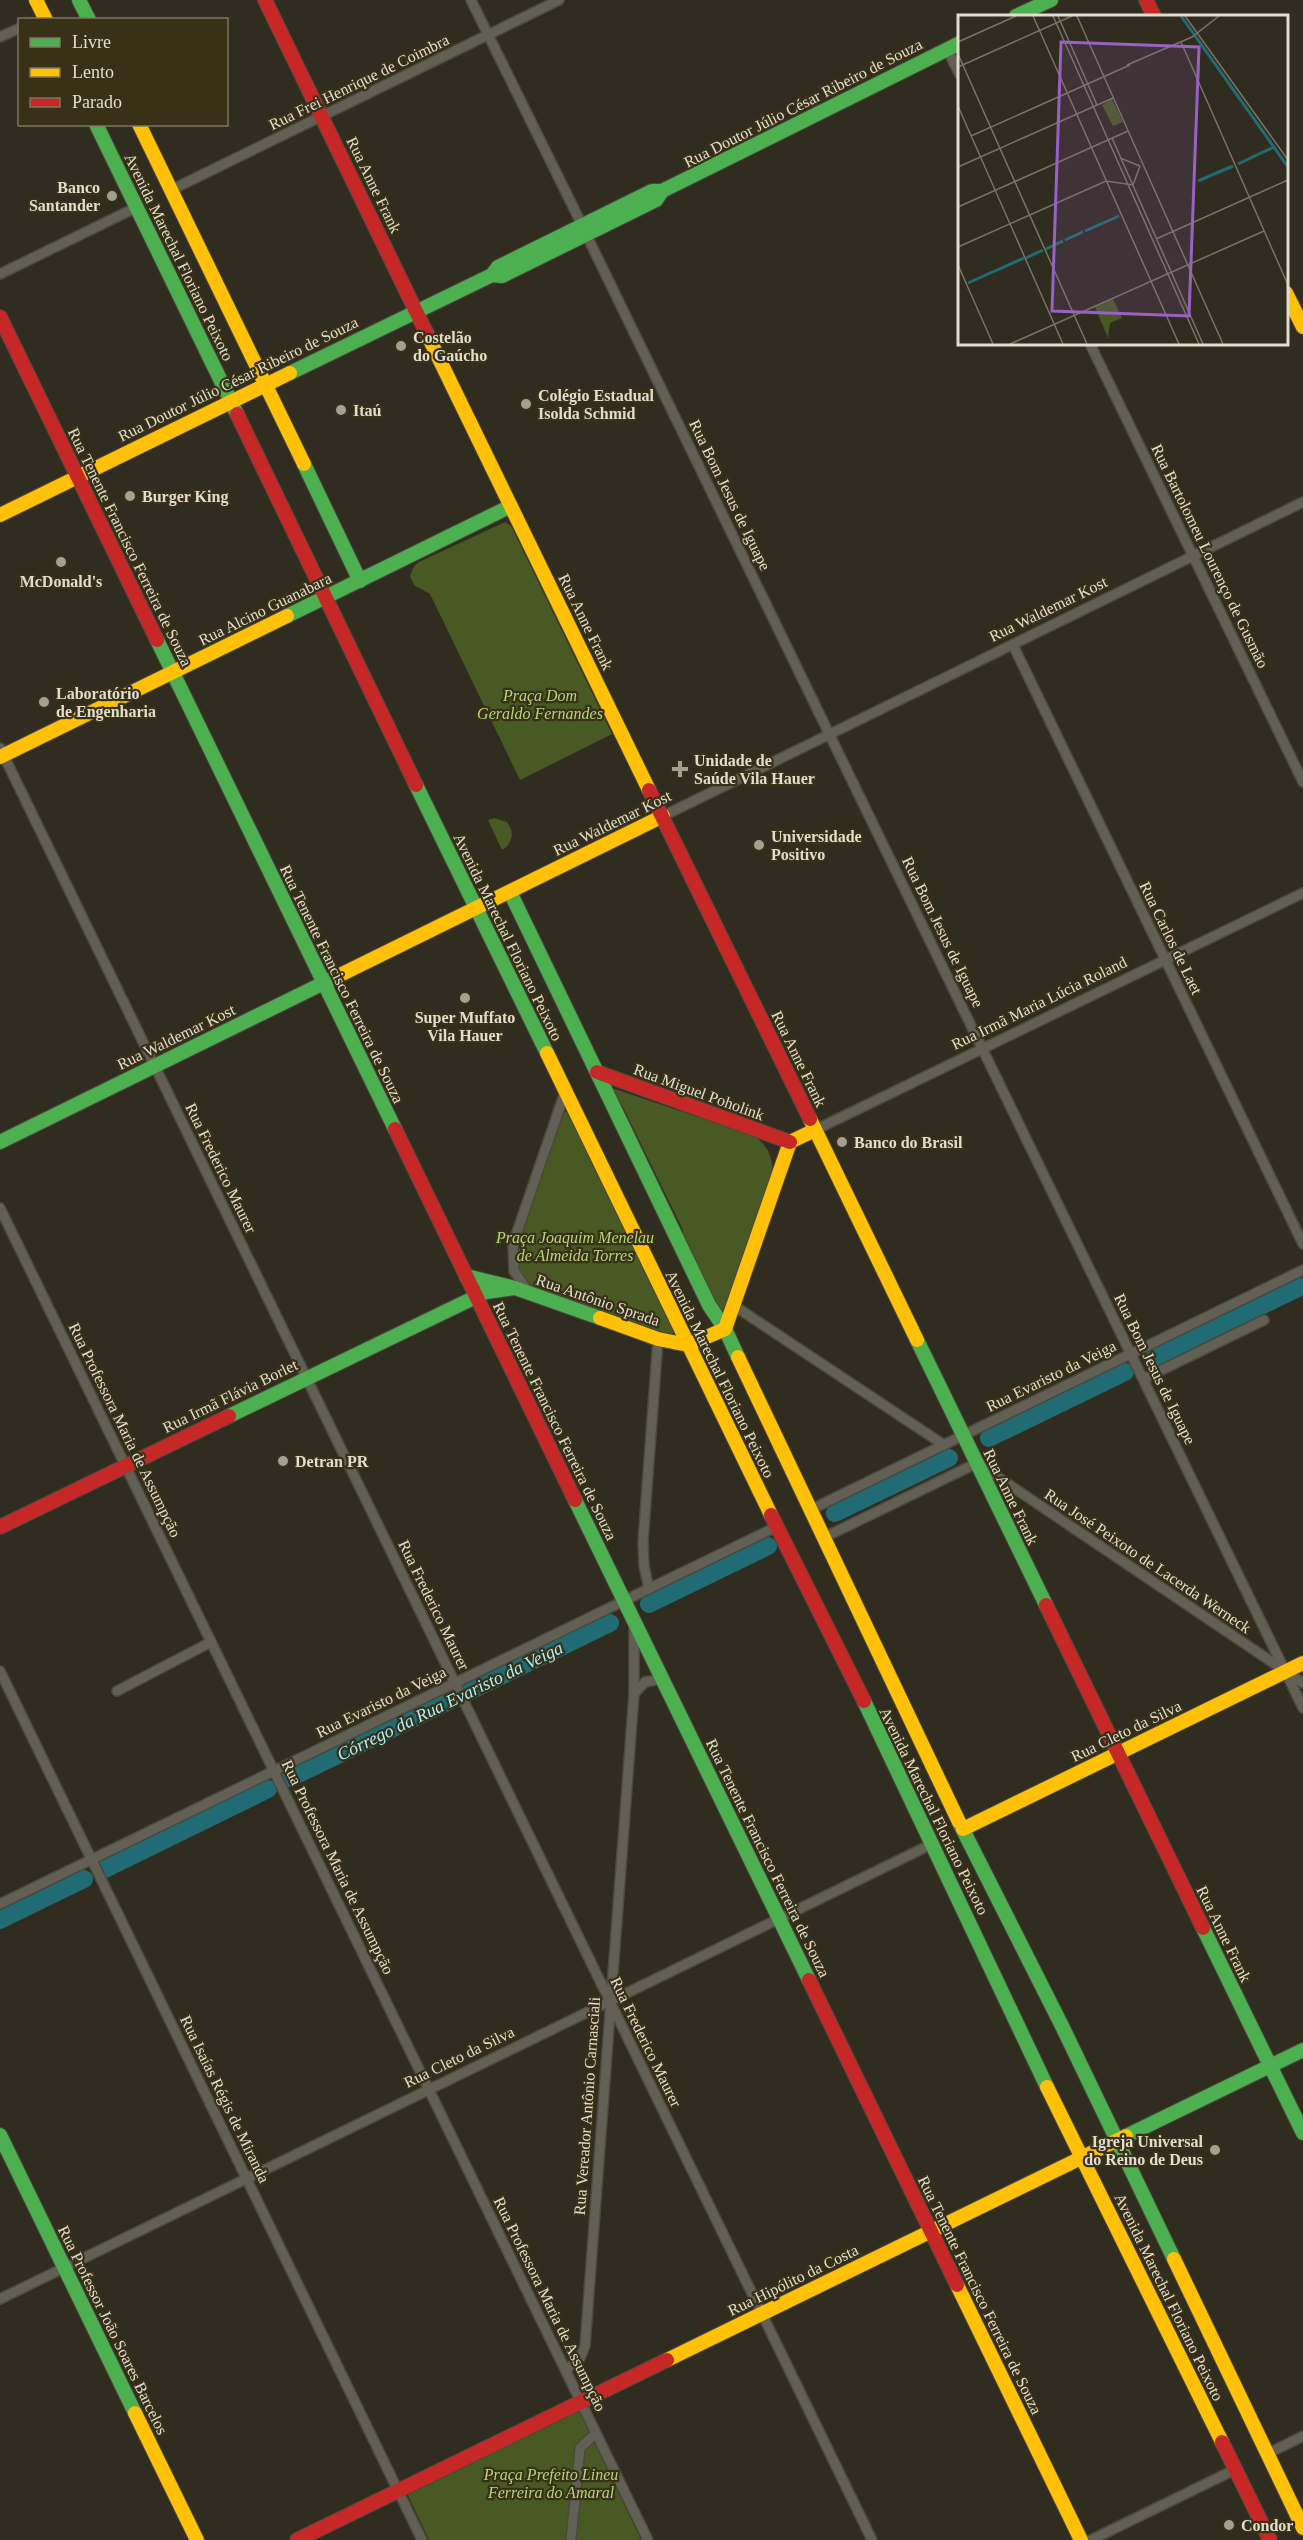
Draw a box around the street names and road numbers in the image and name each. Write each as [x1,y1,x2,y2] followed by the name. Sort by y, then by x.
[266,31,452,134] street label: Rua Frei Henrique de Coimbra
[681,35,925,171] street label: Rua Doutor Júlio César Ribeiro de Souza
[343,134,405,236] street label: Rua Anne Frank
[121,151,237,363] street label: Avenida Marechal Floriano Peixoto
[115,313,361,445] street label: Rua Doutor Júlio César Ribeiro de Souza
[685,417,774,573] street label: Rua Bom Jesus de Iguape
[65,425,195,669] street label: Rua Tenente Francisco Ferreira de Souza
[1147,441,1272,671] street label: Rua Bartolomeu Lourenço de Gusmão
[196,569,334,649] street label: Rua Alcino Guanabara
[555,571,617,673] street label: Rua Anne Frank
[986,573,1110,645] street label: Rua Waldemar Kost
[550,787,674,859] street label: Rua Waldemar Kost
[450,831,566,1043] street label: Avenida Marechal Floriano Peixoto
[898,854,987,1010] street label: Rua Bom Jesus de Iguape
[277,862,407,1106] street label: Rua Tenente Francisco Ferreira de Souza
[1136,879,1206,998] street label: Rua Carlos de Laet
[949,953,1129,1053] street label: Rua Irmã Maria Lúcia Roland
[114,1001,238,1073] street label: Rua Waldemar Kost
[768,1008,830,1110] street label: Rua Anne Frank
[631,1060,767,1124] street label: Rua Miguel Poholink
[182,1100,260,1236] street label: Rua Frederico Maurer
[662,1268,778,1480] street label: Avenida Marechal Floriano Peixoto
[534,1271,662,1330] street label: Rua Antônio Sprada
[1110,1291,1199,1447] street label: Rua Bom Jesus de Iguape
[490,1299,620,1543] street label: Rua Tenente Francisco Ferreira de Souza
[65,1320,184,1540] street label: Rua Professora Maria de Assumpção
[983,1337,1119,1416] street label: Rua Evaristo da Veiga
[160,1356,301,1436] street label: Rua Irmã Flávia Borlet
[980,1446,1042,1548] street label: Rua Anne Frank
[1042,1485,1254,1637] street label: Rua José Peixoto de Lacerda Werneck
[395,1537,473,1673] street label: Rua Frederico Maurer
[313,1662,449,1742] street label: Rua Evaristo da Veiga
[1068,1697,1184,1765] street label: Rua Cleto da Silva
[876,1705,992,1917] street label: Avenida Marechal Floriano Peixoto
[703,1736,833,1980] street label: Rua Tenente Francisco Ferreira de Souza
[278,1757,397,1977] street label: Rua Professora Maria de Assumpção
[1193,1883,1255,1985] street label: Rua Anne Frank
[607,1974,685,2110] street label: Rua Frederico Maurer
[571,1996,603,2216] street label: Rua Vereador Antônio Carnasciali
[176,2013,273,2186] street label: Rua Isaías Régis de Miranda
[401,2023,517,2091] street label: Rua Cleto da Silva
[915,2173,1045,2417] street label: Rua Tenente Francisco Ferreira de Souza
[1111,2191,1227,2403] street label: Avenida Marechal Floriano Peixoto
[490,2194,609,2414] street label: Rua Professora Maria de Assumpção
[55,2223,171,2437] street label: Rua Professor João Soares Barcelos
[725,2241,861,2320] street label: Rua Hipólito da Costa

